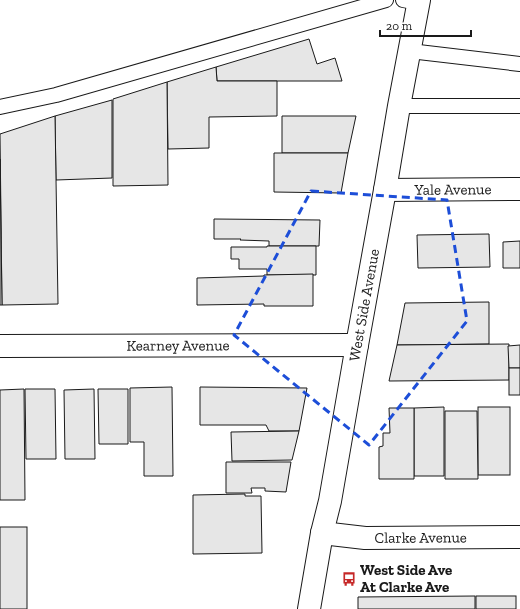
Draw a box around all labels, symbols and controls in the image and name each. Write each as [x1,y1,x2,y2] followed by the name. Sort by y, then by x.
[380,12,471,38] scale bar
[386,19,413,33] text: 20 m
[413,180,492,199] street label: Yale Avenue
[345,247,383,363] street label: West Side Avenue
[126,336,230,355] street label: Kearney Avenue
[374,528,467,547] street label: Clarke Avenue
[360,561,452,596] place label: West Side Ave At Clarke Ave
[341,571,357,587] bus stop icon: West Side Ave At Clarke Ave

